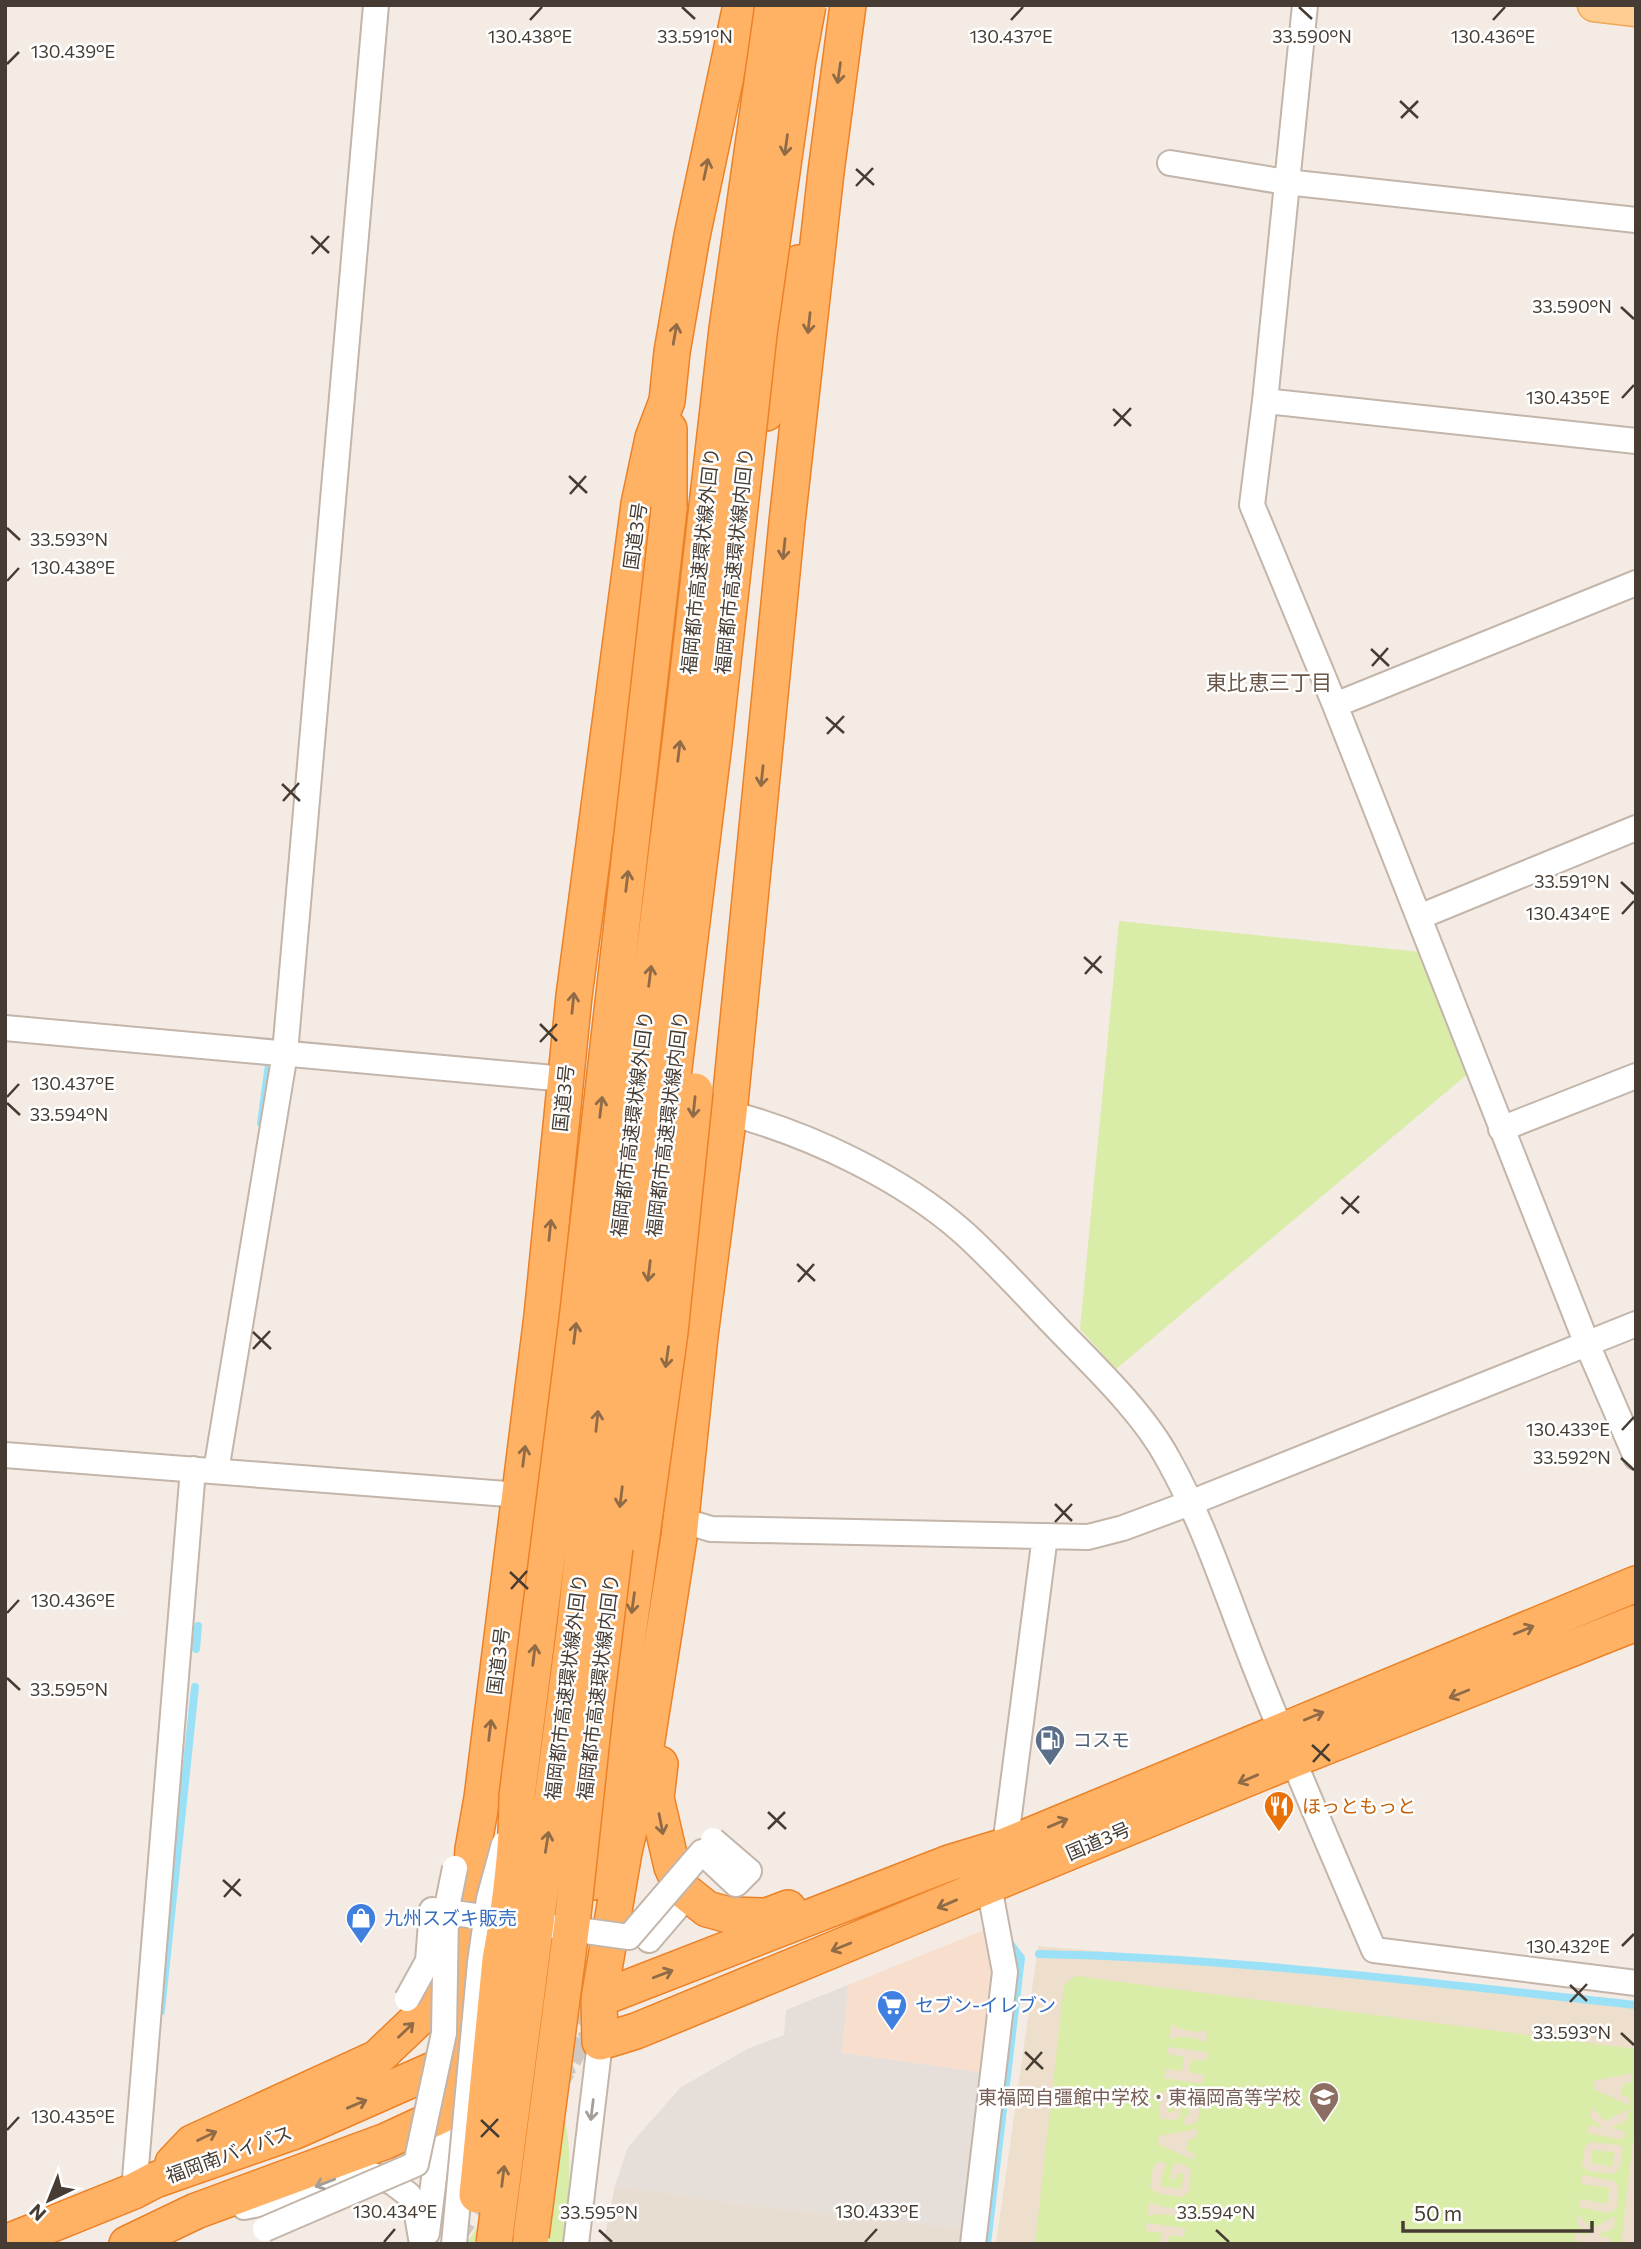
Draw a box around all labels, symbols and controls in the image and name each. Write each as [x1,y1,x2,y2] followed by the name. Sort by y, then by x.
[488,25,572,47] text: 130.438°E
[657,25,733,47] text: 33.591°N
[969,25,1053,47] text: 130.437°E
[1272,25,1352,47] text: 33.590°N
[1451,25,1535,47] text: 130.436°E
[31,40,115,62] text: 130.439°E
[832,61,845,84] one-way arrow
[779,133,792,156] one-way arrow
[700,158,714,181] one-way arrow
[1532,295,1612,317] text: 33.590°N
[802,311,815,334] one-way arrow
[669,323,682,346] one-way arrow
[1526,386,1610,408] text: 130.435°E
[676,446,723,676] street label: 福岡都市高速環状線外回り
[710,446,757,676] street label: 福岡都市高速環状線内回り
[618,501,651,571] street label: 国道3号
[30,528,108,550] text: 33.593°N
[777,537,790,560] one-way arrow
[31,556,115,578] text: 130.438°E
[1206,669,1332,694] district label: 東比恵三丁目
[672,740,685,762] one-way arrow
[755,764,768,786] one-way arrow
[621,870,634,892] one-way arrow
[1534,870,1610,892] text: 33.591°N
[1526,902,1610,924] text: 130.434°E
[644,965,657,988] one-way arrow
[567,992,580,1015] one-way arrow
[606,1009,657,1238] street label: 福岡都市高速環状線外回り
[641,1009,692,1238] street label: 福岡都市高速環状線内回り
[548,1063,577,1133] street label: 国道3号
[31,1072,115,1094] text: 130.437°E
[687,1095,700,1117] one-way arrow
[595,1096,608,1118] one-way arrow
[30,1103,108,1125] text: 33.594°N
[544,1219,557,1241] one-way arrow
[643,1259,656,1282] one-way arrow
[569,1322,582,1344] one-way arrow
[660,1345,673,1368] one-way arrow
[591,1410,604,1433] one-way arrow
[1526,1418,1610,1440] text: 130.433°E
[517,1445,530,1467] one-way arrow
[1533,1446,1611,1468] text: 33.592°N
[615,1485,628,1508] one-way arrow
[540,1572,591,1801] street label: 福岡都市高速環状線外回り
[572,1572,623,1801] street label: 福岡都市高速環状線内回り
[31,1589,115,1611] text: 130.436°E
[626,1591,639,1614] one-way arrow
[1513,1623,1534,1636] one-way arrow
[482,1626,513,1696] street label: 国道3号
[527,1645,540,1667] one-way arrow
[30,1678,108,1700] text: 33.595°N
[1448,1688,1470,1701] one-way arrow
[1302,1709,1324,1722] one-way arrow
[484,1719,497,1742] one-way arrow
[1033,1723,1067,1767] fuel station icon: コスモ
[1073,1728,1130,1751] place label: コスモ
[1237,1773,1259,1786] one-way arrow
[1262,1789,1296,1833] restaurant icon: ほっともっと
[1302,1794,1416,1817] place label: ほっともっと
[655,1812,668,1835] one-way arrow
[1047,1816,1069,1829] one-way arrow
[1062,1817,1134,1864] street label: 国道3号
[541,1831,554,1853] one-way arrow
[936,1898,958,1911] one-way arrow
[344,1901,378,1945] shop icon: 九州スズキ販売
[384,1906,517,1929] place label: 九州スズキ販売
[1526,1935,1610,1957] text: 130.432°E
[831,1942,852,1955] one-way arrow
[651,1966,673,1979] one-way arrow
[875,1988,909,2032] supermarket icon: セブン-イレブン
[915,1993,1056,2016] place label: セブン-イレブン
[397,2021,414,2038] one-way arrow
[1533,2021,1611,2043] text: 33.593°N
[1307,2080,1341,2124] school or university icon: 東福岡自彊館中学校・東福岡高等学校
[978,2085,1301,2108] place label: 東福岡自彊館中学校・東福岡高等学校
[346,2096,368,2109] one-way arrow
[586,2098,599,2121] one-way arrow
[31,2105,115,2127] text: 130.435°E
[163,2120,295,2187] street label: 福岡南バイパス
[196,2129,217,2143] one-way arrow
[14,2165,84,2235] north arrow
[496,2165,509,2188] one-way arrow
[315,2178,337,2190] one-way arrow
[1403,2190,1592,2234] scale bar
[24,2200,50,2226] text: N
[353,2200,437,2222] text: 130.434°E
[835,2200,919,2222] text: 130.433°E
[1414,2200,1462,2225] text: 50 m
[560,2201,638,2223] text: 33.595°N
[1177,2201,1255,2223] text: 33.594°N

